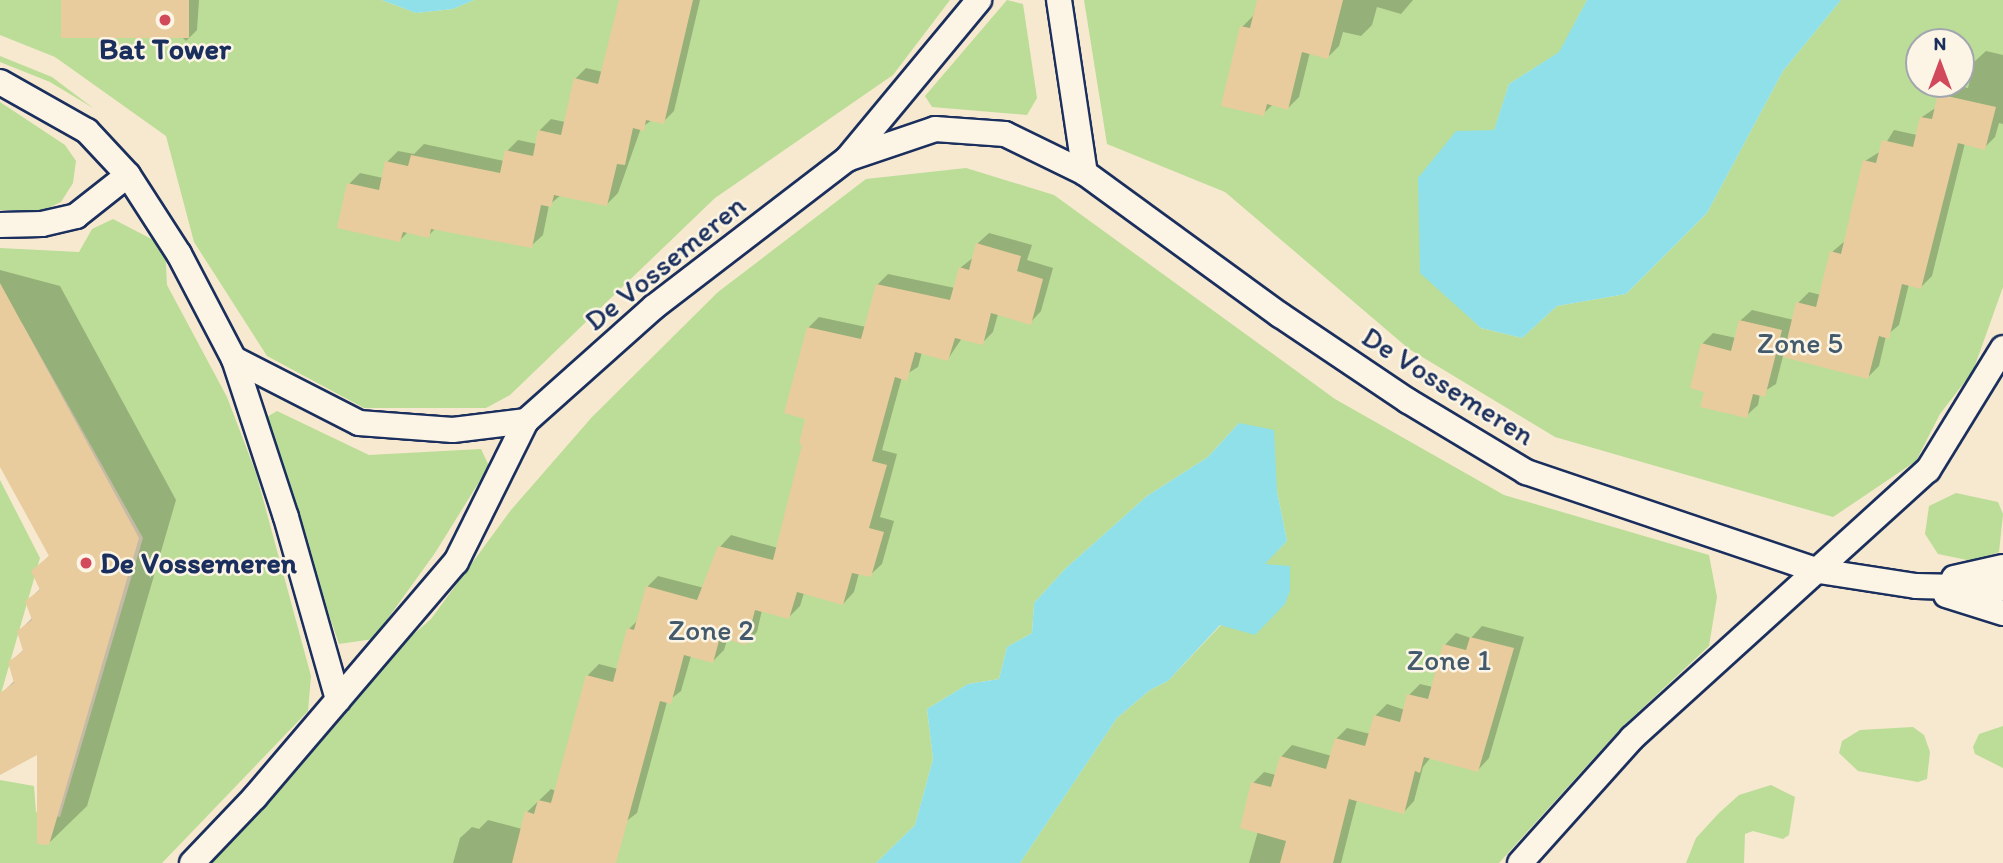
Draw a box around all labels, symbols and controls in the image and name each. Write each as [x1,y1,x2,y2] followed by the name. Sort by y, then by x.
[157,12,173,28] marker: Bat Tower
[1905,28,1975,98] north arrow
[101,31,229,67] place label: Bat Tower
[1934,32,1946,55] text: N
[578,187,752,339] street label: De Vossemeren
[1356,319,1540,453] street label: De Vossemeren
[1757,325,1843,361] park label: Zone 5
[100,545,296,581] place label: De Vossemeren
[78,555,94,571] marker: De Vossemeren
[668,612,754,648] park label: Zone 2
[1407,642,1491,678] park label: Zone 1

